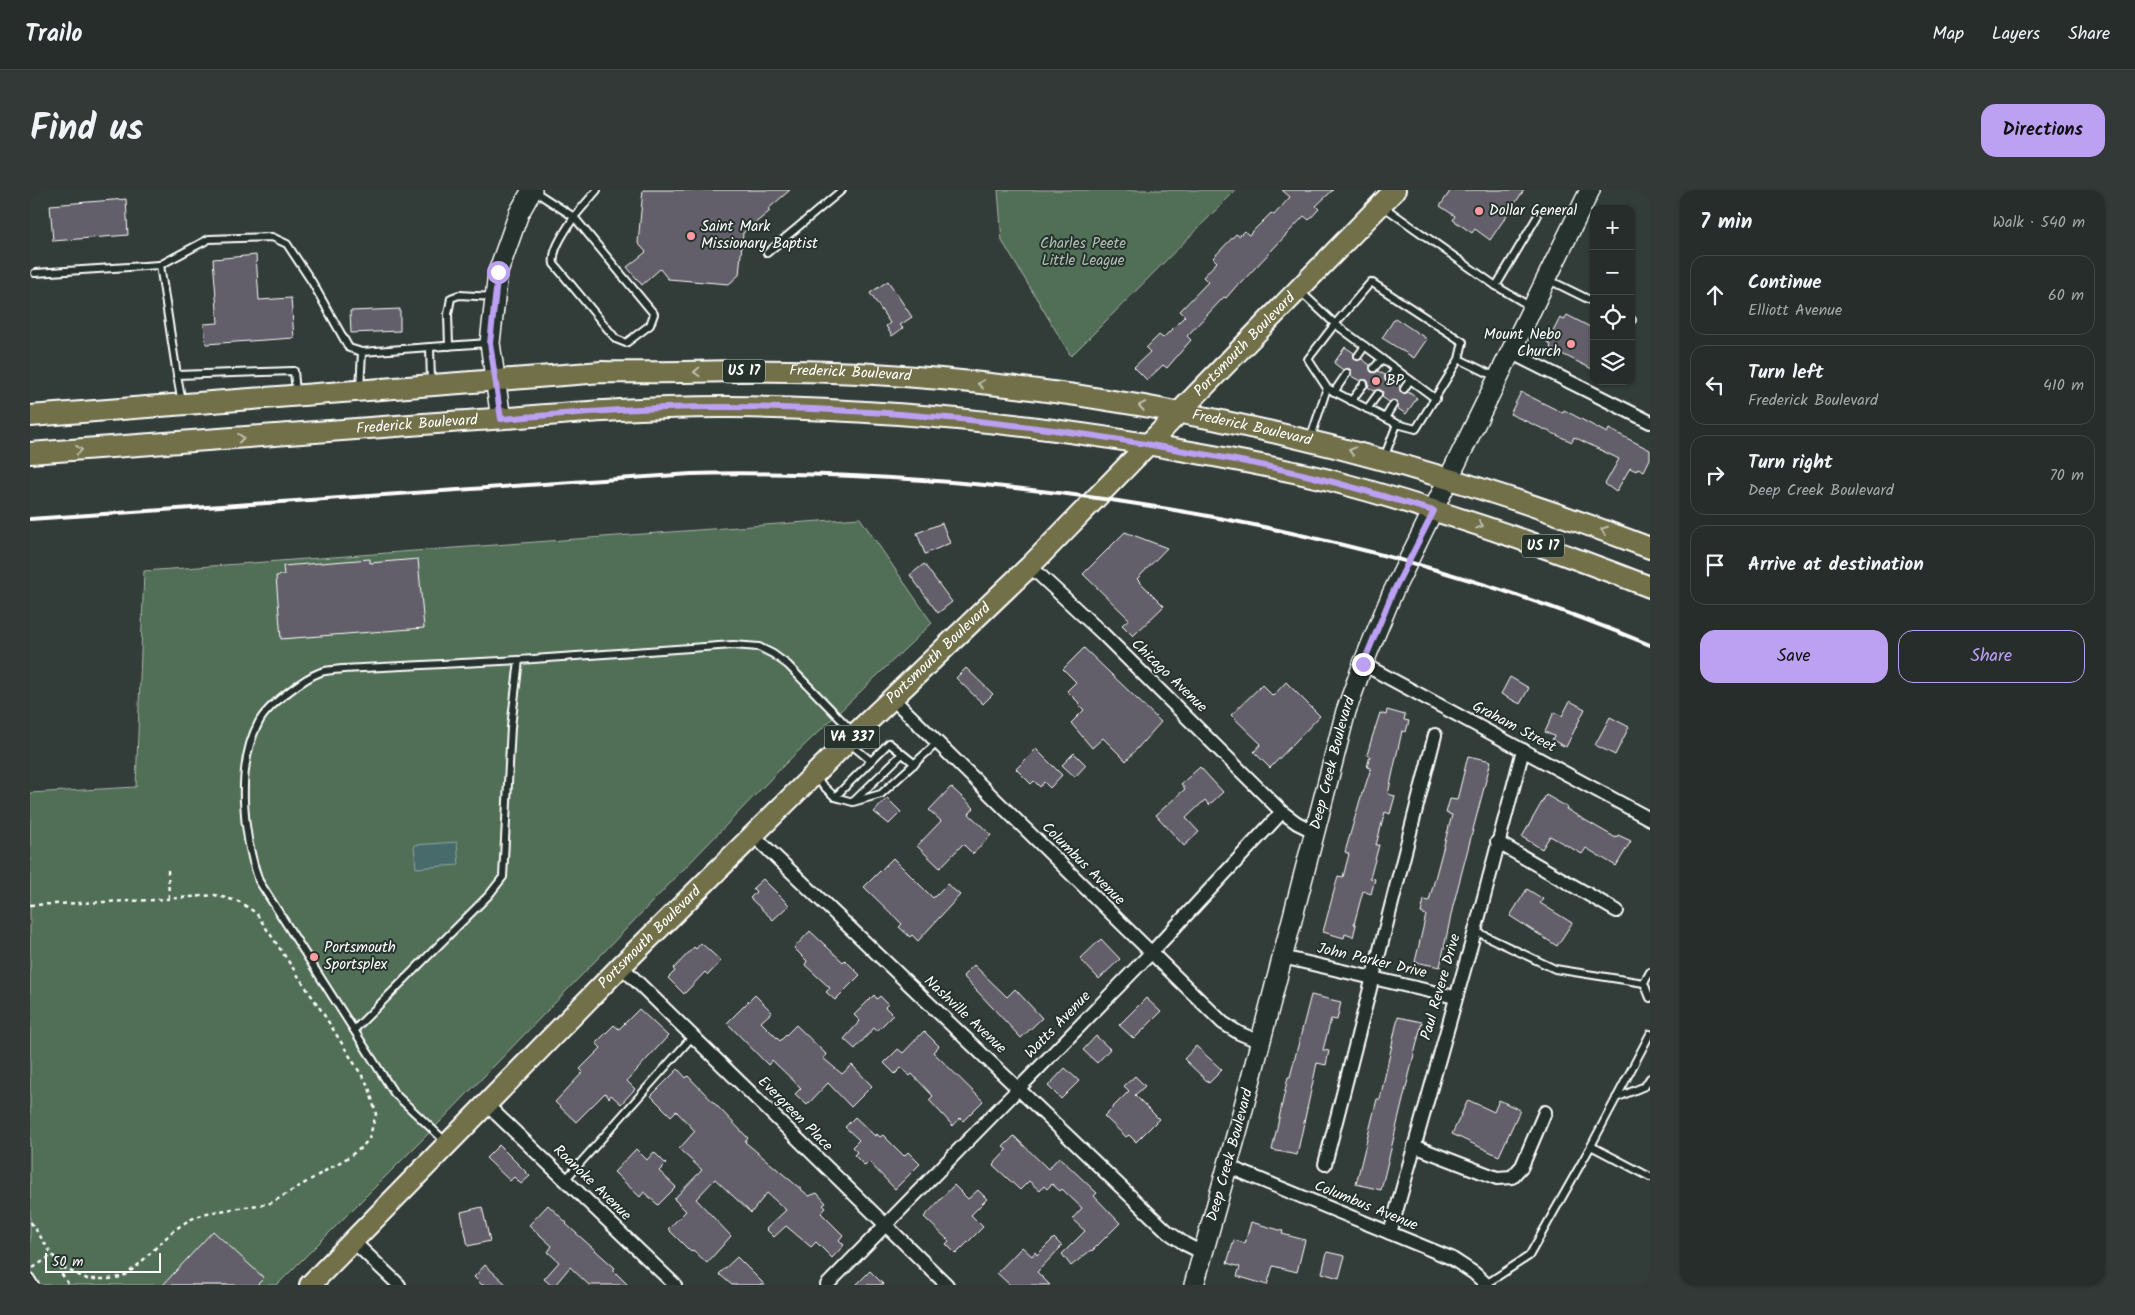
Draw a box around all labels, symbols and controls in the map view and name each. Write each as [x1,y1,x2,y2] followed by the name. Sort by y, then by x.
[25,15,83,54] text: Trailo
[1933,20,1964,49] text: Map
[1992,20,2040,49] text: Layers
[2068,20,2110,49] text: Share
[30,102,143,158] text: Find us
[1981,104,2105,157] button: Directions
[1489,199,1577,223] place label: Dollar General
[1473,205,1485,217] marker: Dollar General
[1590,205,1635,385] map controls
[1590,205,1635,250] button: +
[1700,206,1752,239] text: 7 min
[1992,210,2085,235] text: Walk · 540 m
[701,215,818,256] place label: Saint Mark Missionary Baptist
[685,230,697,242] marker: Saint Mark Missionary Baptist
[1040,232,1126,273] park label: Charles Peete Little League
[1590,250,1635,295] button: −
[487,261,510,284] route start
[1748,268,1821,298] text: Continue
[1701,281,1729,309] icon: ahead
[2048,283,2084,308] text: 60 m
[1188,287,1302,403] street label: Portsmouth Boulevard
[1590,295,1635,340] button: locate
[1748,298,1842,323] text: Elliott Avenue
[1484,323,1561,364] place label: Mount Nebo Church
[1565,338,1577,350] marker: Mount Nebo Church
[1590,340,1635,385] button: layers
[1748,358,1823,388] text: Turn left
[789,359,913,389] street label: Frederick Boulevard
[723,360,765,382] road number: US 17
[693,367,701,378] one-way arrow
[1386,369,1405,393] place label: BP
[1701,371,1729,399] icon: left
[2043,373,2084,398] text: 410 m
[1370,375,1382,387] marker: BP
[977,378,985,389] one-way arrow
[1748,388,1878,413] text: Frederick Boulevard
[1138,401,1147,411] one-way arrow
[1190,403,1315,453] street label: Frederick Boulevard
[355,408,479,441] street label: Frederick Boulevard
[237,432,245,443] one-way arrow
[75,444,83,455] one-way arrow
[1348,446,1357,457] one-way arrow
[1748,448,1833,478] text: Turn right
[1701,461,1729,489] icon: right
[2049,463,2084,488] text: 70 m
[1748,478,1894,503] text: Deep Creek Boulevard
[1476,519,1484,529] one-way arrow
[1601,526,1609,536] one-way arrow
[1522,534,1564,558] road number: US 17
[1748,550,1924,580] text: Arrive at destination
[1701,551,1729,579] icon: arrive
[881,597,997,710] street label: Portsmouth Boulevard
[1700,630,1888,683] button: Save
[1898,630,2085,683] button: Share
[1125,633,1213,719] street label: Chicago Avenue
[1352,653,1375,676] route end
[1304,693,1362,832] street label: Deep Creek Boulevard
[1468,695,1561,759] street label: Graham Street
[824,726,880,748] road number: VA 337
[1036,817,1131,912] street label: Columbus Avenue
[593,880,708,995] street label: Portsmouth Boulevard
[1414,931,1468,1043] street label: Paul Revere Drive
[324,936,396,977] place label: Portsmouth Sportsplex
[1315,937,1430,985] street label: John Parker Drive
[308,951,320,963] marker: Portsmouth Sportsplex
[918,970,1012,1060] street label: Nashville Avenue
[1019,985,1097,1065] street label: Watts Avenue
[752,1071,839,1158] street label: Evergreen Place
[1200,1085,1260,1224] street label: Deep Creek Boulevard
[547,1139,637,1227] street label: Roanoke Avenue
[1310,1174,1422,1238] street label: Columbus Avenue
[45,1250,161,1273] scale bar
[52,1251,83,1273] text: 50 m

